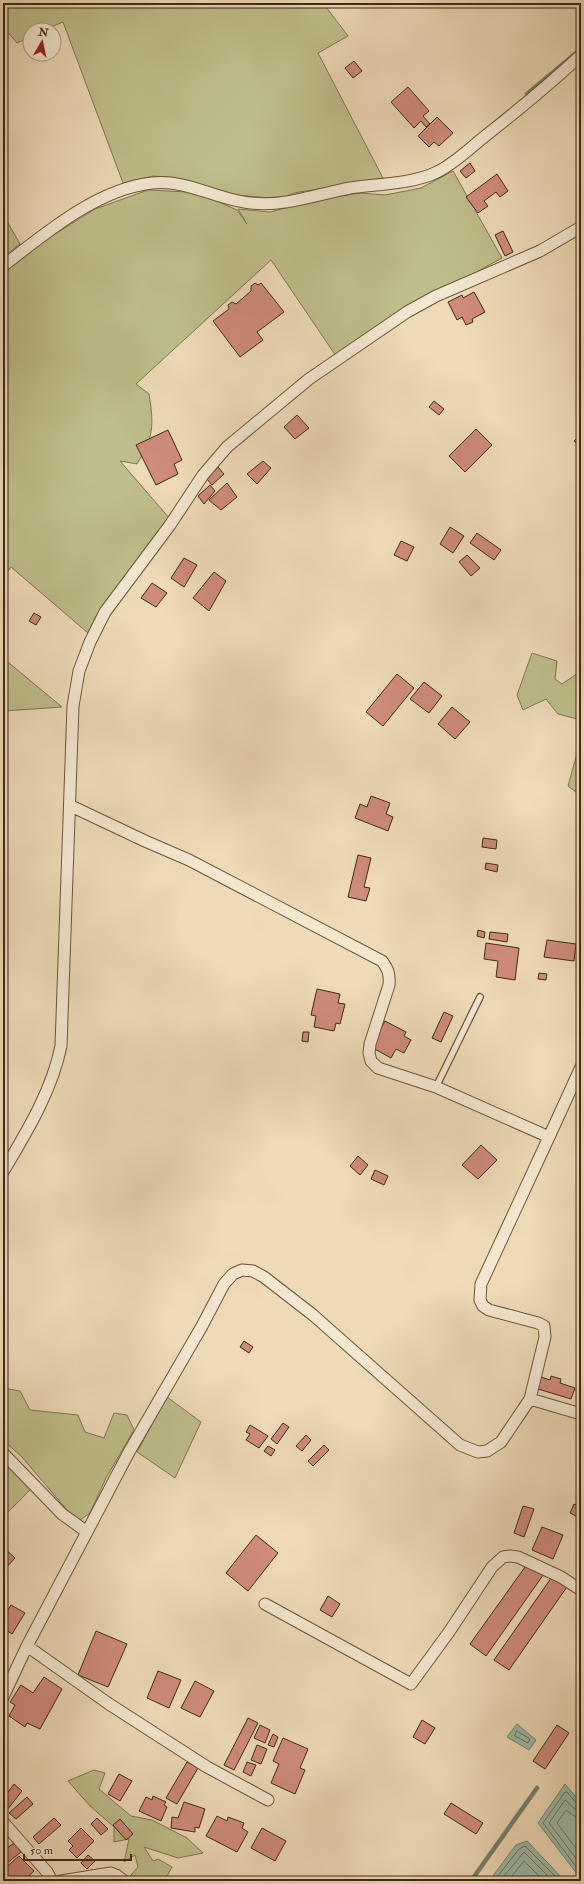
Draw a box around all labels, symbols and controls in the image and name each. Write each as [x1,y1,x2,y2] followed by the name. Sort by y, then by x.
[22,22,62,62] north arrow
[37,25,50,40] text: N
[24,1836,131,1862] scale bar
[30,1843,54,1858] text: 50 m

